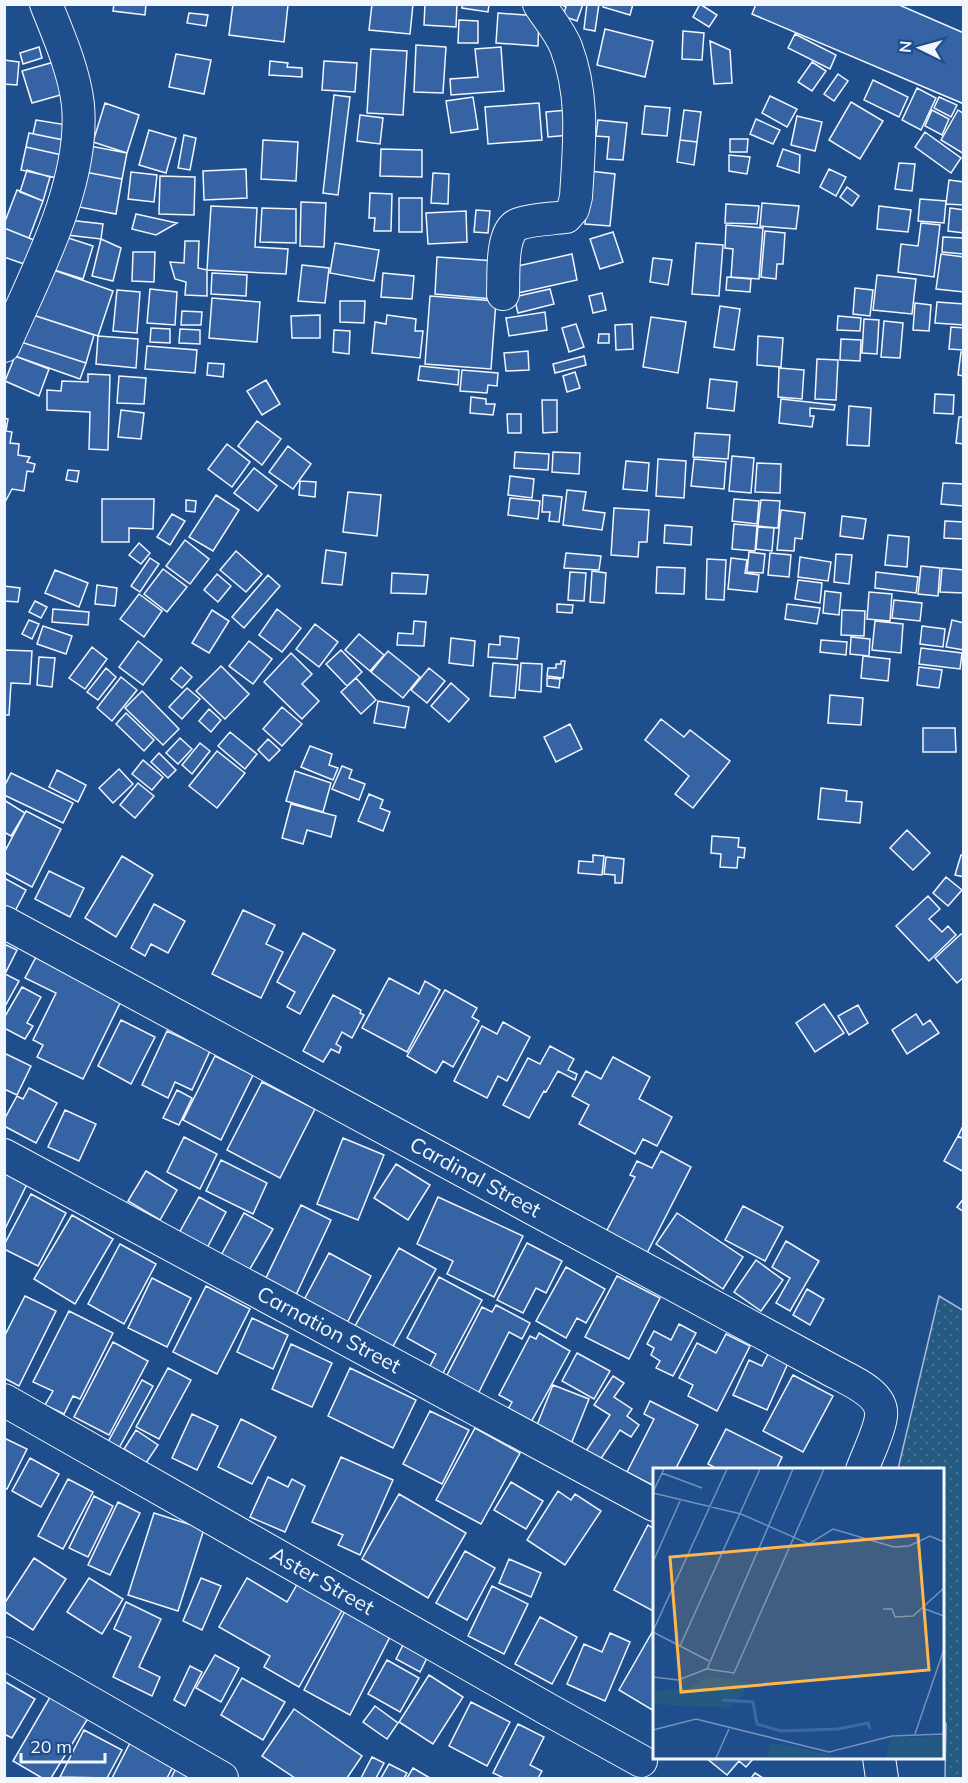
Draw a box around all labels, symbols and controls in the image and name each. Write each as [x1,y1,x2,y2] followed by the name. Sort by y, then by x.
[890,18,950,78] north arrow
[895,40,916,54] text: N
[406,1130,546,1222] street label: Cardinal Street
[253,1280,406,1378] street label: Carnation Street
[653,1468,944,1759] inset map
[266,1540,379,1620] street label: Aster Street
[21,1726,105,1764] scale bar
[30,1735,72,1758] text: 20 m

